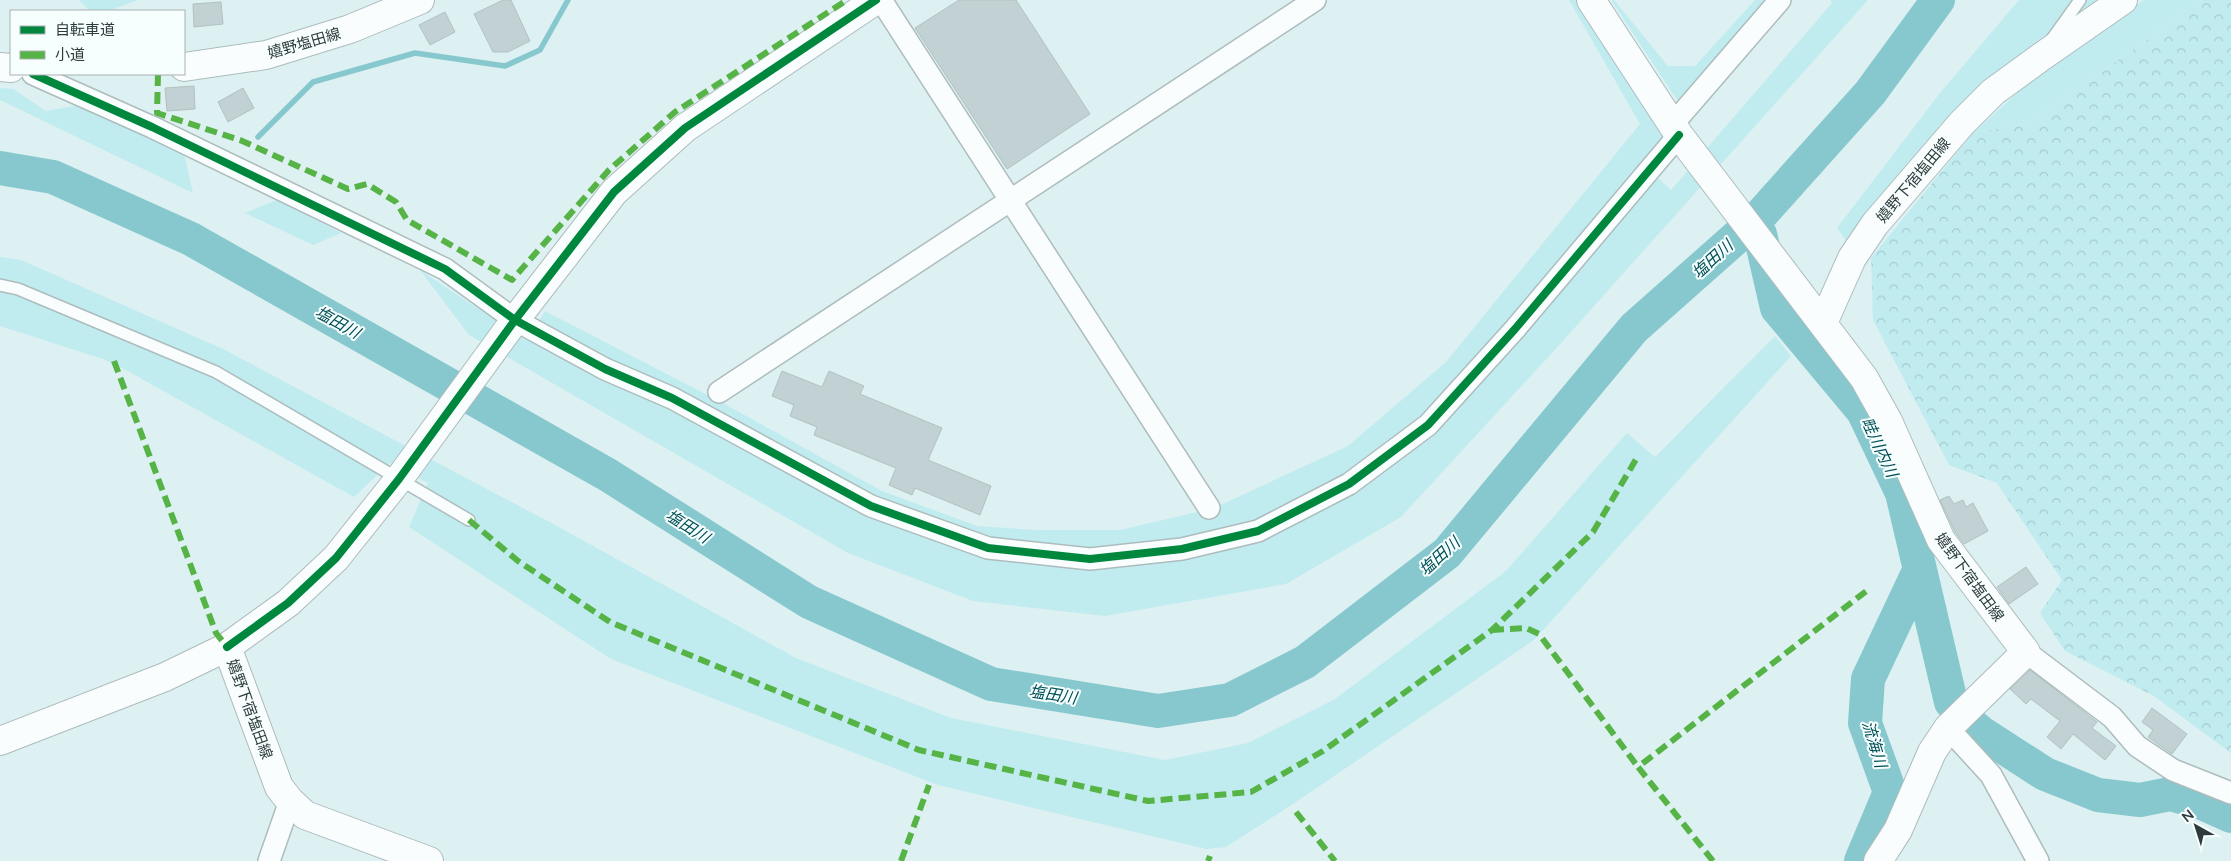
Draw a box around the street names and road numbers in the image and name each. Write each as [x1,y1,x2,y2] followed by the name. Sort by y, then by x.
[265,24,343,62] street label: 嬉野塩田線
[1872,134,1954,226] street label: 嬉野下宿塩田線
[1931,529,2009,625] street label: 嬉野下宿塩田線
[223,656,277,762] street label: 嬉野下宿塩田線

